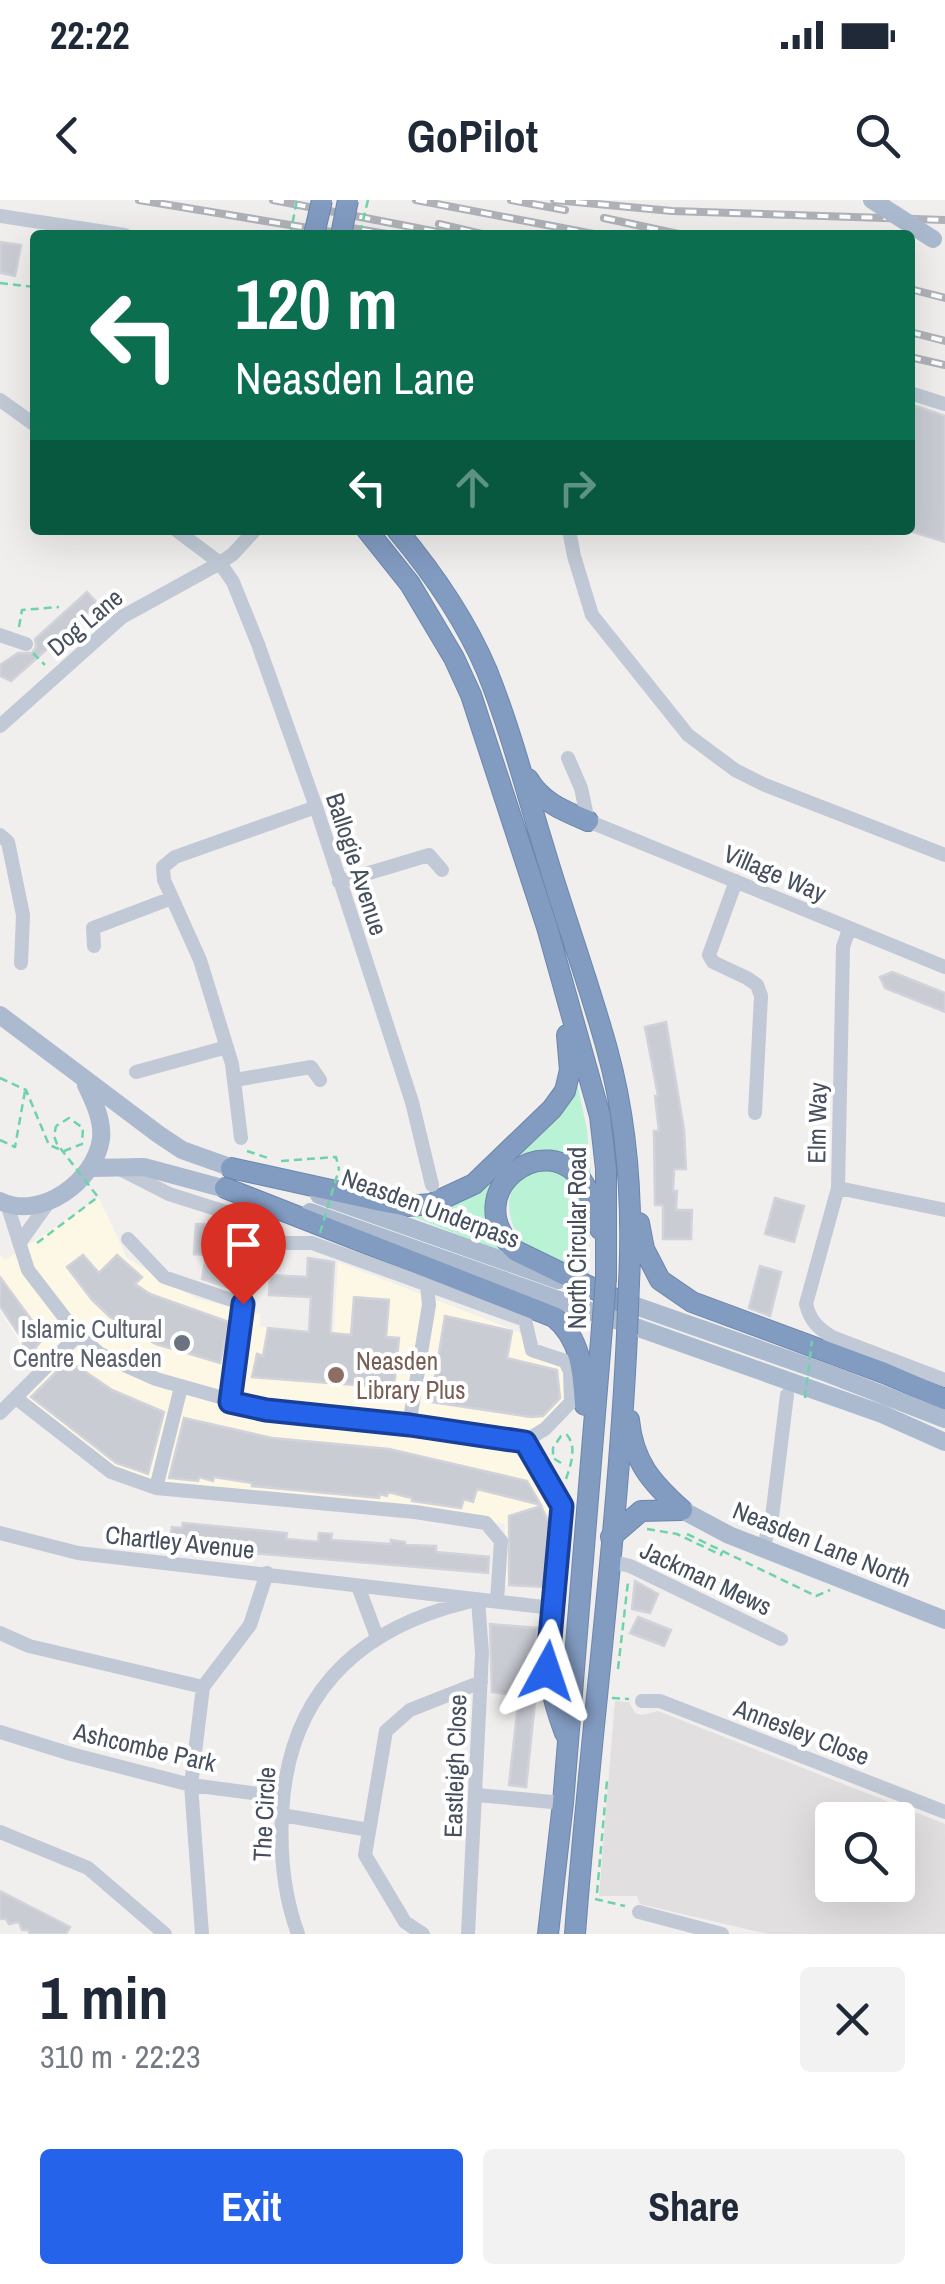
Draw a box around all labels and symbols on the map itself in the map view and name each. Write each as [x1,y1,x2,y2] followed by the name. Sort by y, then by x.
[40,580,130,664] street label: Dog Lane
[318,788,396,940] street label: Ballogie Avenue
[719,836,832,910] street label: Village Way
[799,1081,835,1164] street label: Elm Way
[560,1147,594,1329] street label: North Circular Road
[337,1160,525,1256] street label: Neasden Underpass
[201,1202,286,1305] pin
[13,1312,162,1375] place label: Islamic Cultural Centre Neasden
[171,1332,193,1354] marker: Islamic Cultural Centre Neasden
[356,1344,465,1407] place label: Neasden Library Plus
[325,1364,347,1386] marker: Neasden Library Plus
[728,1493,916,1595] street label: Neasden Lane North
[104,1517,256,1567] street label: Chartley Avenue
[635,1533,777,1623] street label: Jackman Mews
[495,1619,599,1723] position arrow
[728,1690,875,1773] street label: Annesley Close
[436,1694,474,1838] street label: Eastleigh Close
[70,1714,220,1780] street label: Ashcombe Park
[245,1766,283,1862] street label: The Circle

